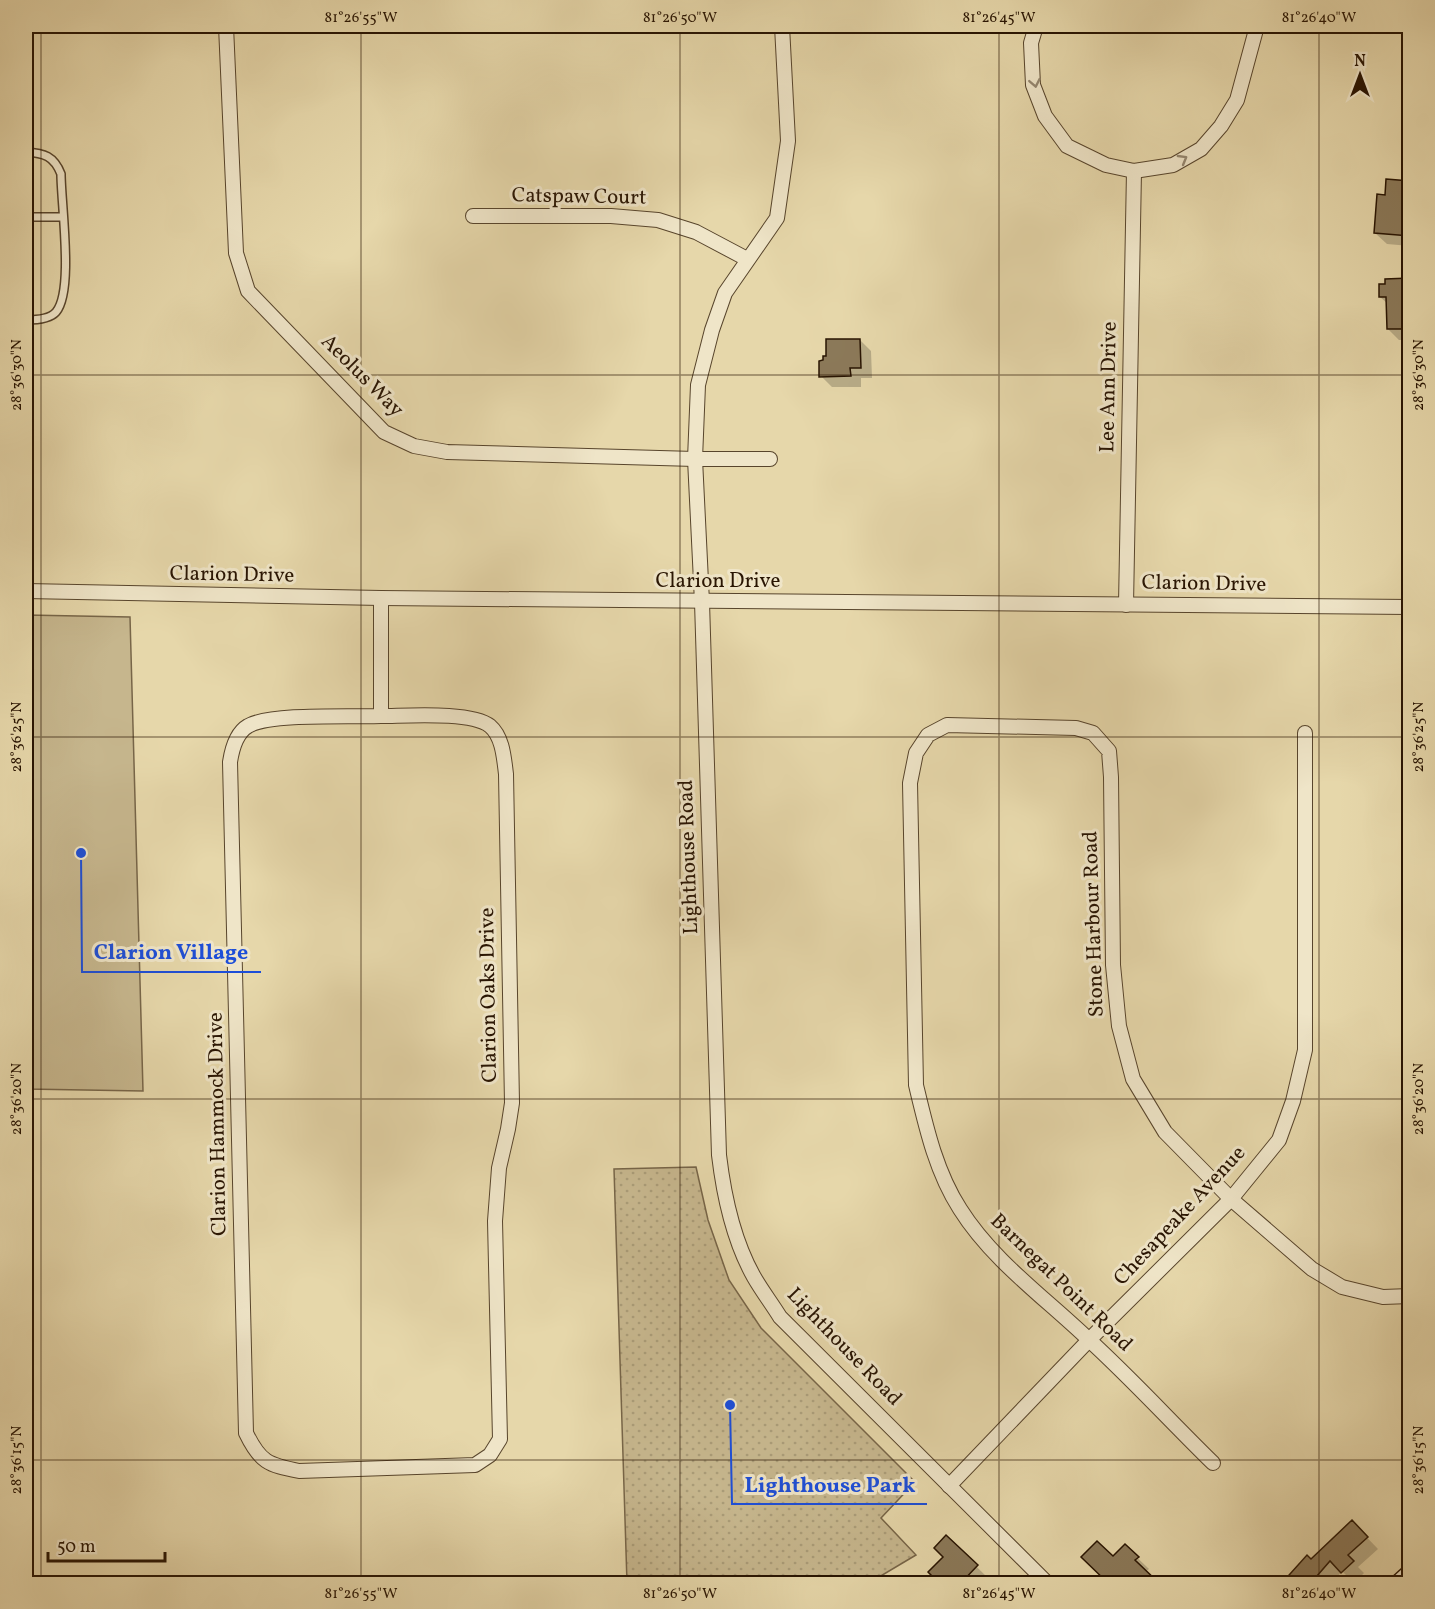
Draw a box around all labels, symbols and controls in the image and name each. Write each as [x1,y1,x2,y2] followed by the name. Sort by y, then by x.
[325,8,397,29] text: 81°26'55"W
[643,8,717,29] text: 81°26'50"W
[963,8,1035,29] text: 81°26'45"W
[1282,8,1356,29] text: 81°26'40"W
[1330,45,1390,105] north arrow
[1354,51,1366,73] text: N
[1028,78,1041,88] one-way arrow
[1177,155,1187,167] one-way arrow
[511,181,647,213] street label: Catspaw Court
[1093,321,1125,453] street label: Lee Ann Drive
[314,328,410,424] street label: Aeolus Way
[7,339,28,411] text: 28°36'30"N
[1409,339,1430,411] text: 28°36'30"N
[169,559,295,591] street label: Clarion Drive
[656,567,780,596] street label: Clarion Drive
[1141,568,1267,600] street label: Clarion Drive
[7,702,28,772] text: 28°36'25"N
[1409,702,1430,772] text: 28°36'25"N
[672,779,706,935] street label: Lighthouse Road
[1076,830,1112,1018] street label: Stone Harbour Road
[473,907,505,1083] street label: Clarion Oaks Drive
[82,932,261,972] callout: Clarion Village
[94,938,248,969] text: Clarion Village
[202,1012,234,1236] street label: Clarion Hammock Drive
[7,1063,28,1135] text: 28°36'20"N
[1409,1063,1430,1135] text: 28°36'20"N
[1107,1140,1253,1292] street label: Chesapeake Avenue
[983,1207,1139,1359] street label: Barnegat Point Road
[780,1281,908,1413] street label: Lighthouse Road
[7,1426,28,1494] text: 28°36'15"N
[1409,1426,1430,1494] text: 28°36'15"N
[732,1464,927,1504] callout: Lighthouse Park
[744,1471,916,1502] text: Lighthouse Park
[48,1525,165,1563] scale bar
[57,1535,96,1560] text: 50 m
[325,1584,397,1605] text: 81°26'55"W
[643,1584,717,1605] text: 81°26'50"W
[963,1584,1035,1605] text: 81°26'45"W
[1282,1584,1356,1605] text: 81°26'40"W

